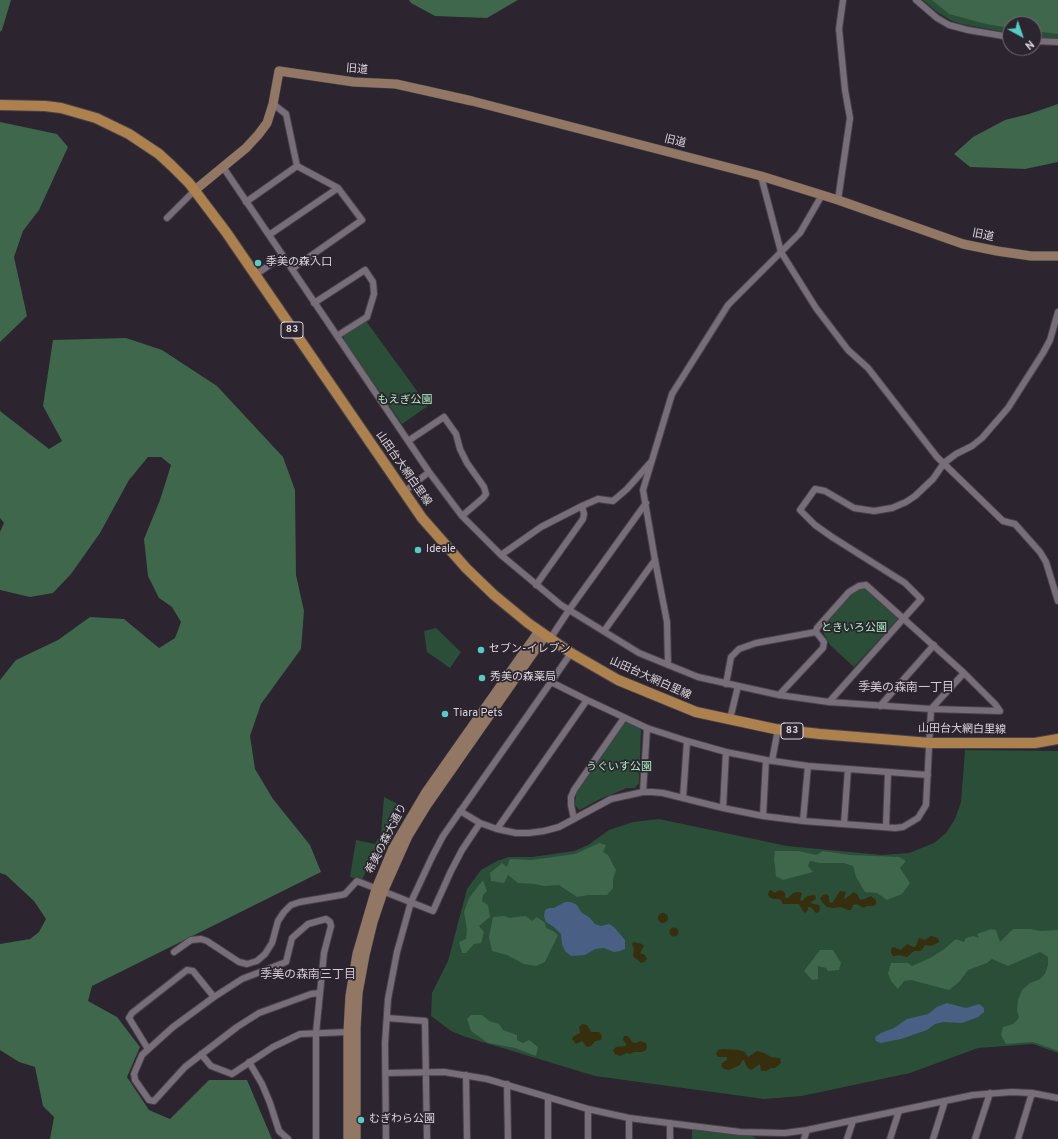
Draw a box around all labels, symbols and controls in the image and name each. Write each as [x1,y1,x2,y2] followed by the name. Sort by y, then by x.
[1002,16,1042,56] north arrow
[1022,37,1037,52] text: N
[345,62,369,78] street label: 旧道
[663,133,687,151] street label: 旧道
[971,227,995,245] street label: 旧道
[266,256,332,270] place label: 季美の森入口
[253,258,263,268] marker: 季美の森入口
[281,322,303,338] road number: 83
[378,394,432,408] park label: もえぎ公園
[372,429,434,509] street label: 山田台大網白里線
[426,543,456,557] place label: Ideale
[413,545,423,555] marker: Ideale
[821,622,887,636] park label: ときいろ公園
[489,643,570,657] place label: セブン-イレブン
[476,645,486,655] marker: セブン-イレブン
[607,655,693,703] street label: 山田台大網白里線
[490,671,556,685] place label: 秀美の森薬局
[477,673,487,683] marker: 秀美の森薬局
[858,682,954,696] district label: 季美の森南一丁目
[453,707,503,721] place label: Tiara Pets
[440,709,450,719] marker: Tiara Pets
[781,723,803,739] road number: 83
[918,723,1006,737] street label: 山田台大網白里線
[586,761,652,775] park label: うぐいす公園
[364,802,410,876] street label: 希美の森大通り
[260,969,356,983] district label: 季美の森南三丁目
[369,1113,435,1127] place label: むぎわら公園
[356,1115,366,1125] marker: むぎわら公園

